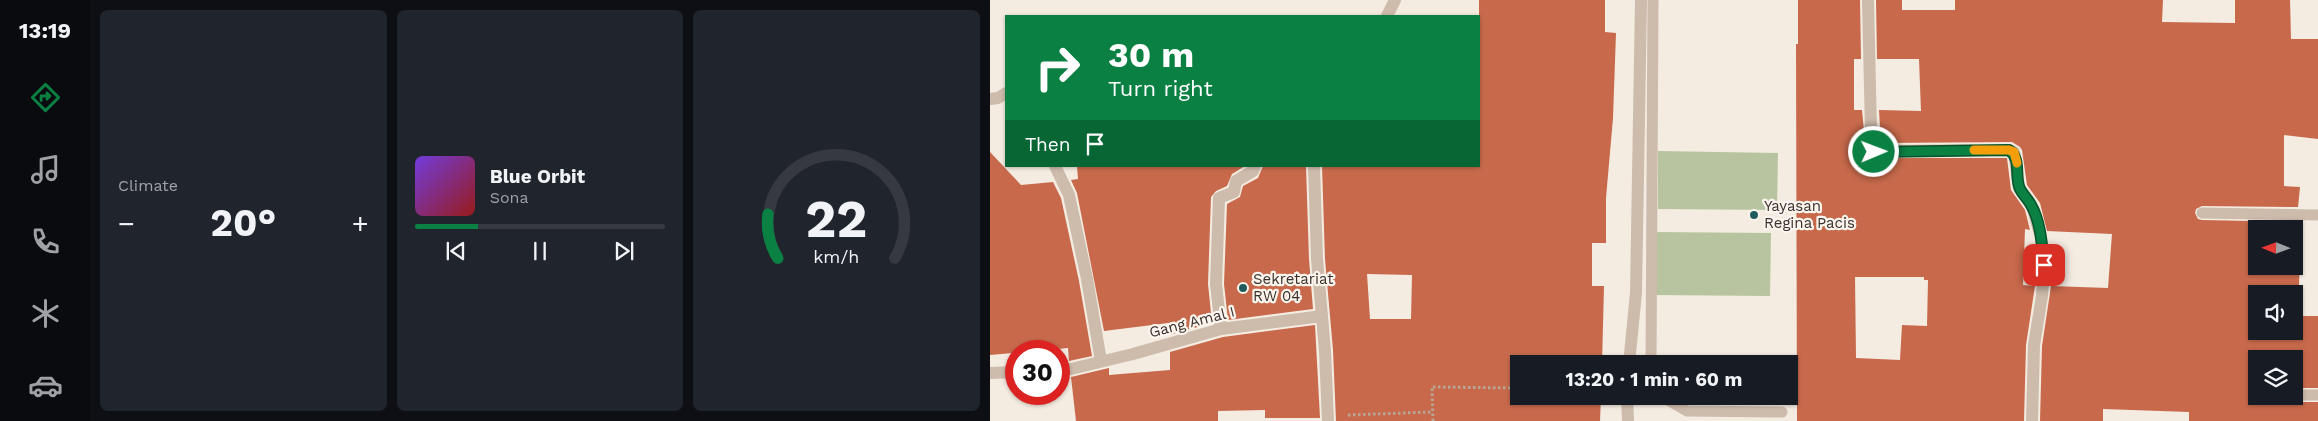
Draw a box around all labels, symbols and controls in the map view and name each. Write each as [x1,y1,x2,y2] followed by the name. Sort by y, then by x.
[19,18,71,43] text: 13:19
[1108,34,1194,76] text: 30 m
[1025,35,1090,100] icon: right
[1108,76,1213,101] text: Turn right
[28,80,63,115] icon: directions
[1847,125,1899,177] position arrow
[1081,130,1109,158] icon: arrive
[1025,133,1071,156] text: Then
[28,152,63,187] icon: music
[490,165,585,188] text: Blue Orbit
[118,176,178,195] text: Climate
[490,188,528,207] text: Sona
[806,189,868,250] text: 22
[1764,197,1855,232] place label: Yayasan Regina Pacis
[210,201,276,245] text: 20°
[118,207,135,240] text: −
[352,207,369,240] text: +
[1748,209,1760,221] marker: Yayasan Regina Pacis
[2248,220,2302,275] north arrow
[2248,220,2303,405] map controls
[28,224,63,259] icon: phone
[442,237,470,265] icon: previous
[526,237,554,265] icon: pause
[610,237,638,265] icon: next
[2023,244,2065,286] pin
[814,246,860,267] text: km/h
[2030,251,2058,279] icon: arrive
[1253,270,1334,305] place label: Sekretariat RW 04
[1237,282,1249,294] marker: Sekretariat RW 04
[2248,285,2303,340] button: sound
[28,296,63,331] icon: climate
[1147,303,1237,341] street label: Gang Amal I
[1005,340,1070,405] speed limit sign: 30
[2248,350,2303,405] button: layers
[28,368,63,403] icon: car
[1566,368,1742,391] text: 13:20 · 1 min · 60 m

